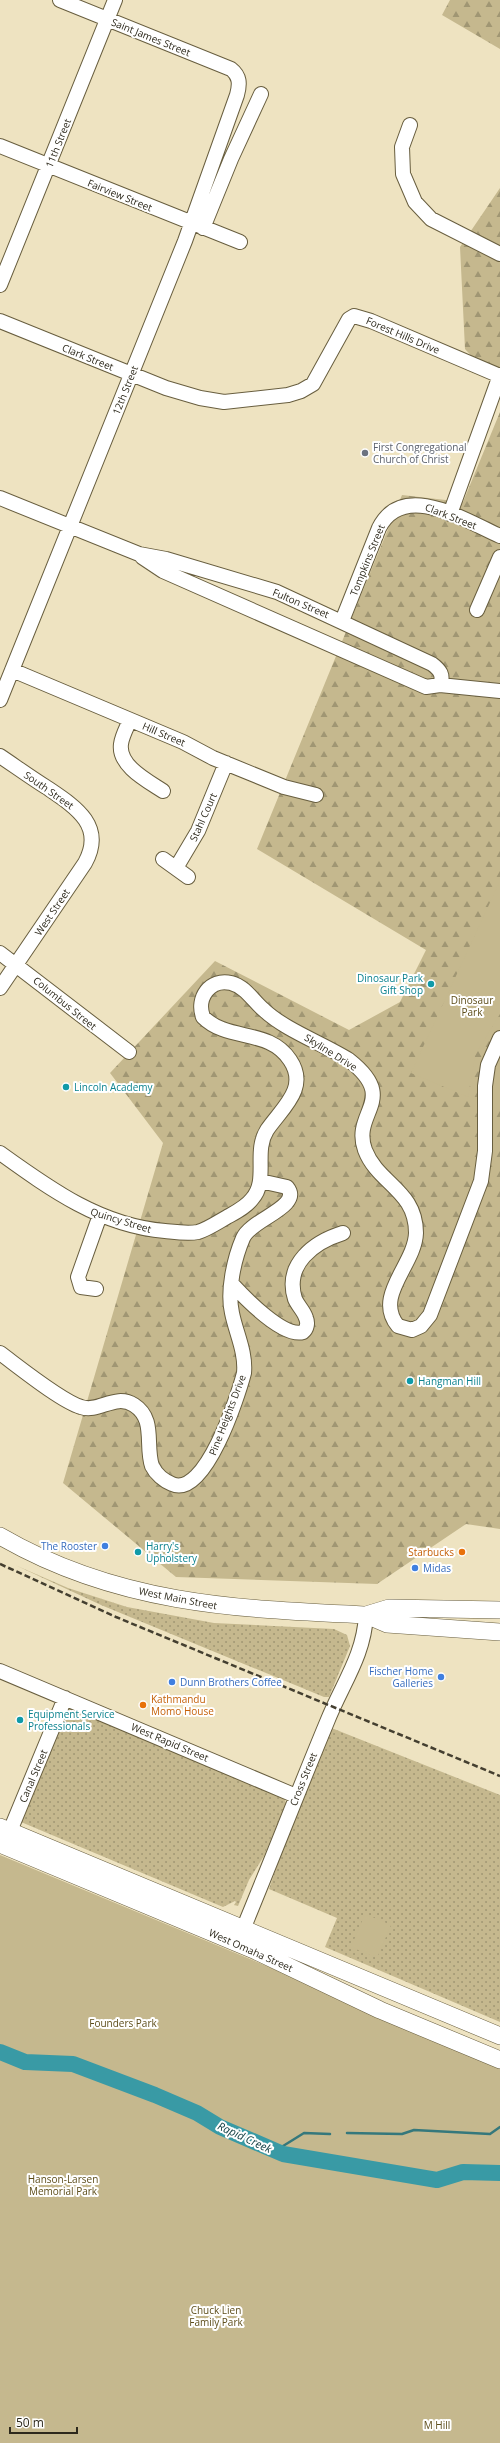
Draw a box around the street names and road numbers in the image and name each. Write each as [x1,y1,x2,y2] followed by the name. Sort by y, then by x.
[109,15,193,59] street label: Saint James Street
[42,116,74,170] street label: 11th Street
[86,176,155,215] street label: Fairview Street
[364,313,442,357] street label: Forest Hills Drive
[60,340,116,374] street label: Clark Street
[109,363,141,417] street label: 12th Street
[423,500,479,532] street label: Clark Street
[346,522,388,598] street label: Tompkins Street
[271,585,332,621] street label: Fulton Street
[140,719,188,749] street label: Hill Street
[21,768,77,813] street label: South Street
[186,790,220,844] street label: Stahl Court
[31,885,73,938] street label: West Street
[30,973,100,1033] street label: Columbus Street
[302,1030,360,1074] street label: Skyline Drive
[89,1204,154,1236] street label: Quincy Street
[205,1372,249,1457] street label: Pine Heights Drive
[138,1584,219,1613] street label: West Main Street
[129,1719,211,1765] street label: West Rapid Street
[15,1747,51,1805] street label: Canal Street
[286,1750,320,1808] street label: Cross Street
[207,1925,296,1975] street label: West Omaha Street

